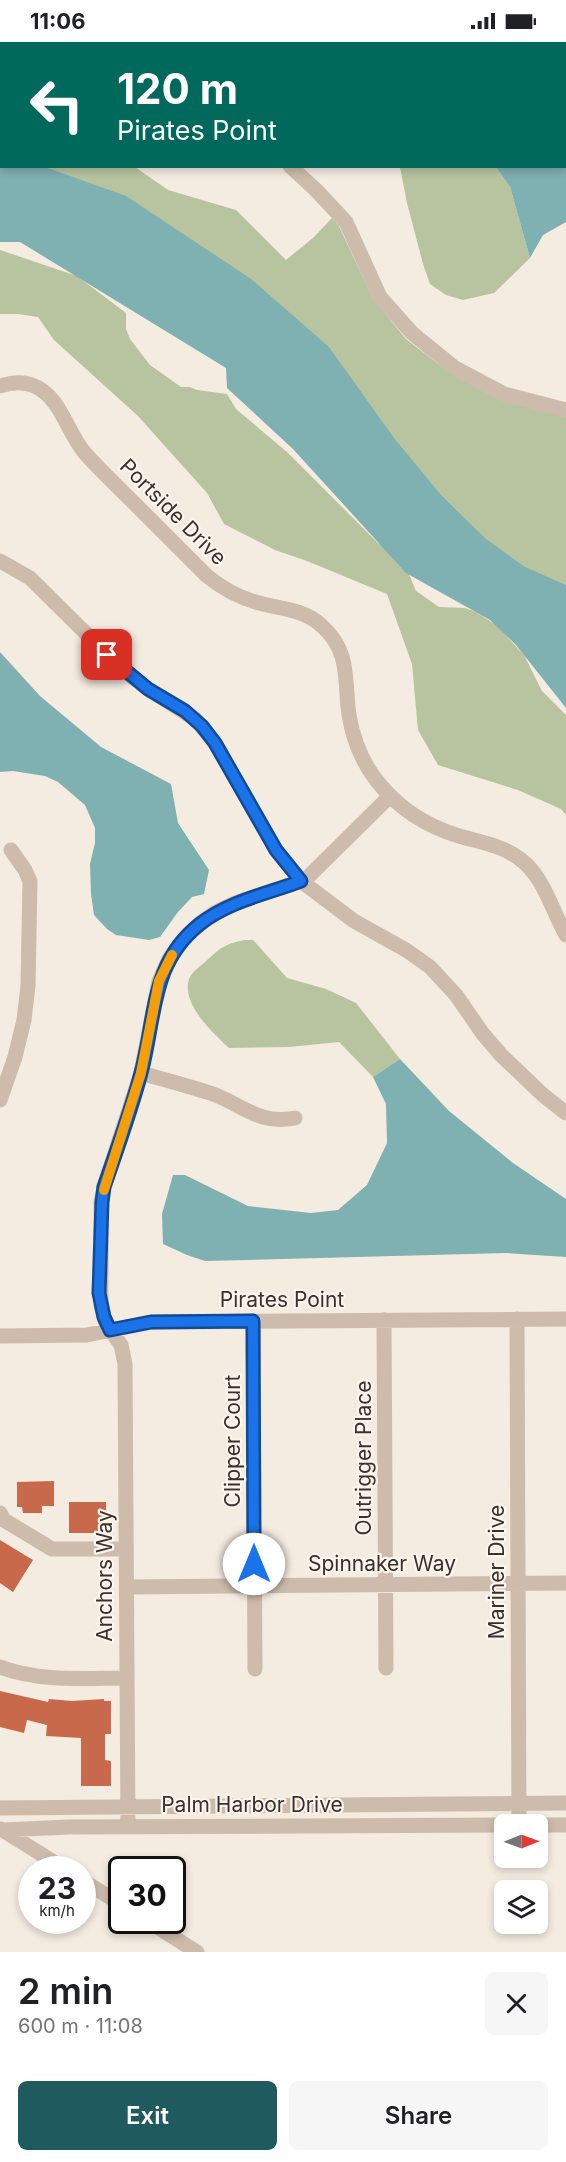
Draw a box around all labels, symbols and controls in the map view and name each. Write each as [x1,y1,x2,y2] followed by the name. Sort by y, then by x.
[30,8,85,34] text: 11:06
[117,63,238,114] text: 120 m
[18,66,96,144] icon: left
[117,114,277,147] text: Pirates Point
[115,453,232,570] street label: Portside Drive
[81,629,132,680] pin
[90,638,123,671] icon: arrive
[220,1287,344,1312] street label: Pirates Point
[220,1375,245,1507] street label: Clipper Court
[351,1380,376,1536] street label: Outrigger Place
[484,1505,509,1639] street label: Mariner Drive
[92,1510,117,1642] street label: Anchors Way
[222,1532,286,1596] position arrow
[308,1551,456,1576] street label: Spinnaker Way
[161,1792,343,1817] street label: Palm Harbor Drive
[494,1814,548,1868] north arrow
[494,1814,548,1934] map controls
[108,1856,186,1934] speed limit sign: 30
[38,1870,76,1906] text: 23
[494,1880,548,1934] button: layers
[39,1901,75,1920] text: km/h
[18,1969,113,2013] text: 2 min
[485,1972,548,2035] button: close
[18,2014,143,2038] text: 600 m · 11:08
[18,2081,277,2150] button: Exit
[289,2081,548,2150] button: Share

